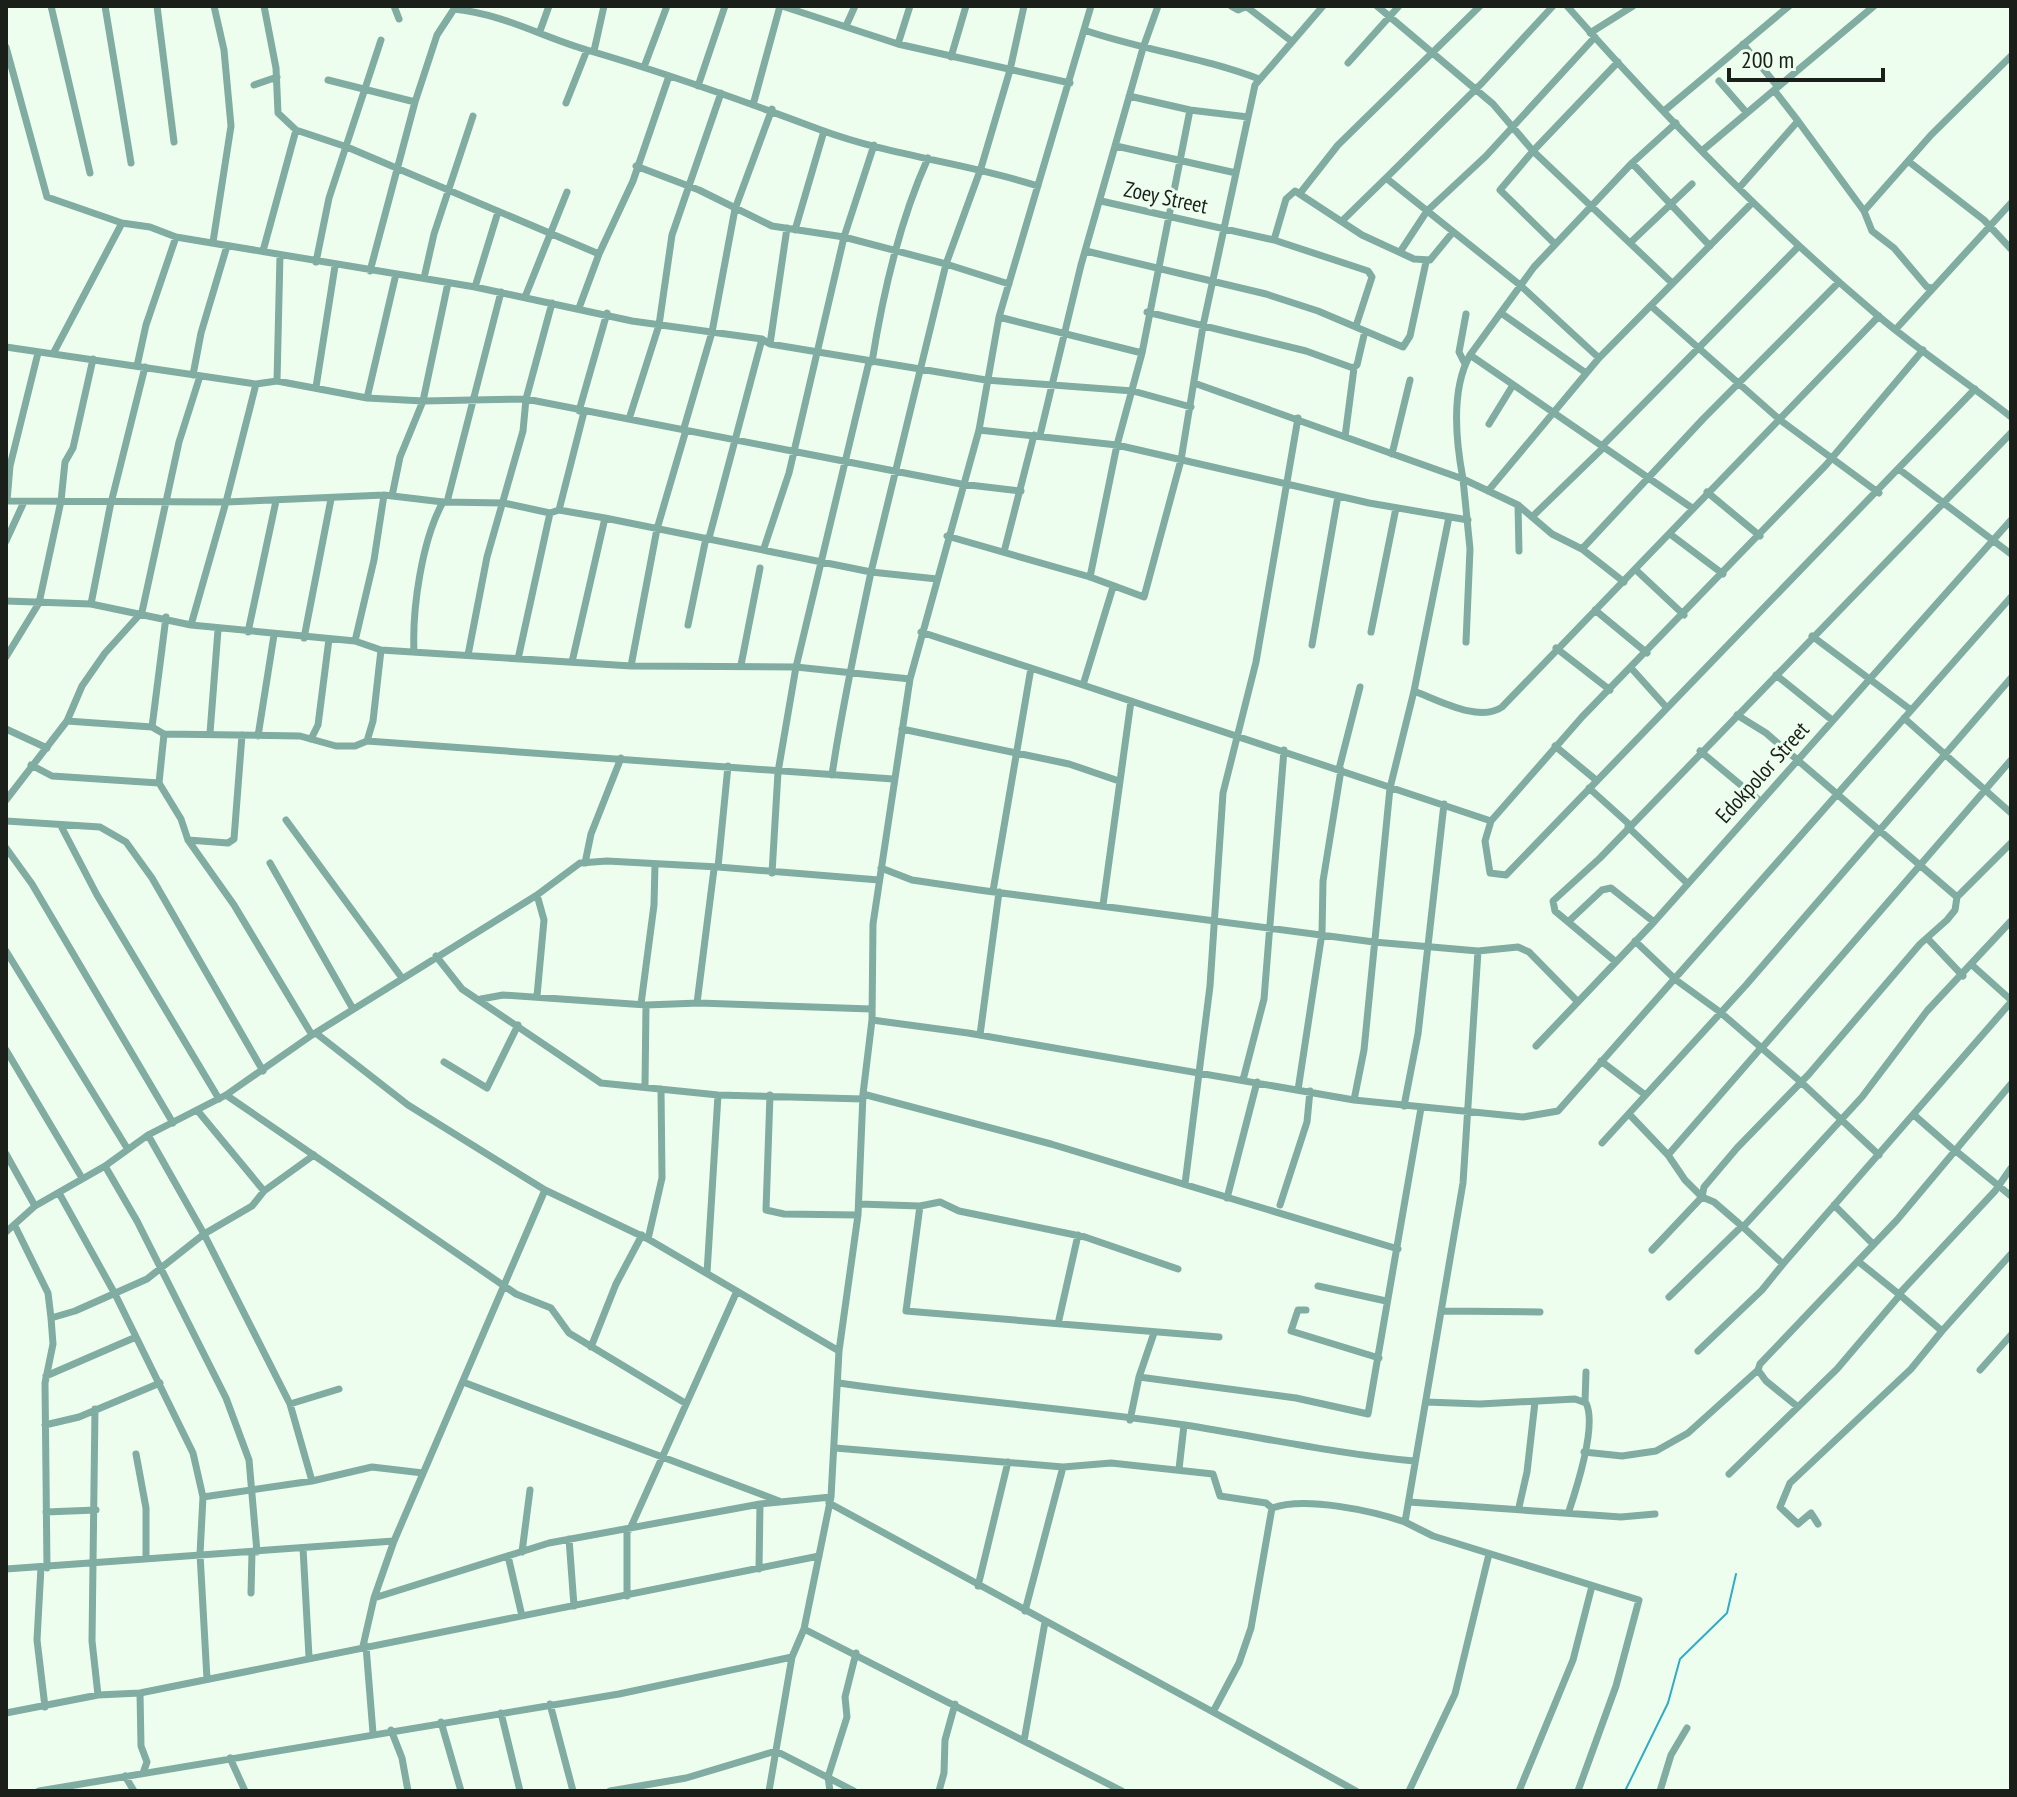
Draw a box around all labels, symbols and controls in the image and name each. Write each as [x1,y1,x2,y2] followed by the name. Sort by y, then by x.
[1729,32,1883,82] scale bar
[1741,44,1794,75] text: 200 m
[1122,174,1210,220] street label: Zoey Street
[1709,715,1815,829] street label: Edokpolor Street

